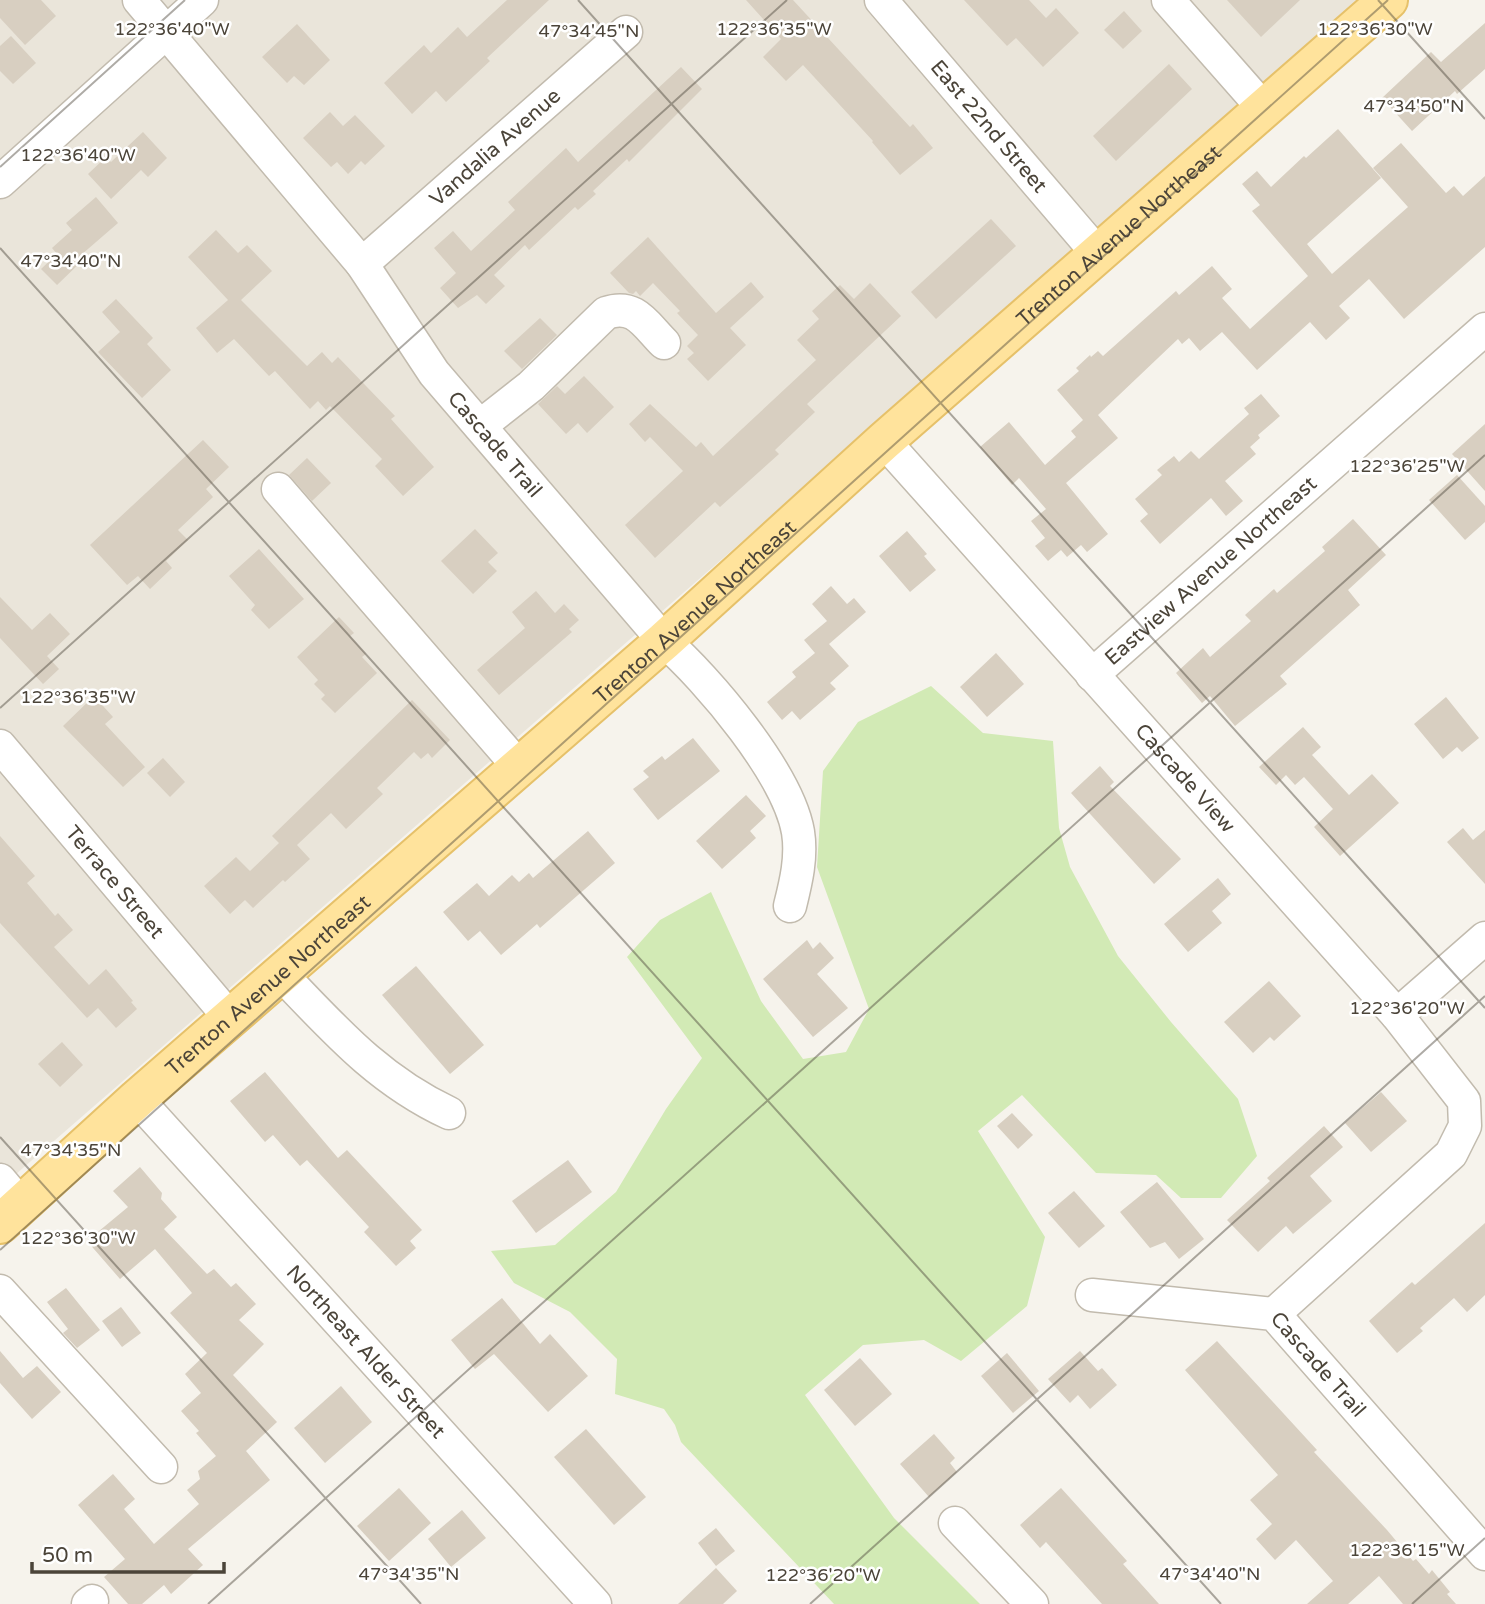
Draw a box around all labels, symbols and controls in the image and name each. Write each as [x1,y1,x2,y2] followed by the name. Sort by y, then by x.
[114,18,230,40] text: 122°36'40"W
[716,18,832,40] text: 122°36'35"W
[1317,18,1433,40] text: 122°36'30"W
[539,20,639,42] text: 47°34'45"N
[925,55,1052,198] street label: East 22nd Street
[424,83,566,211] street label: Vandalia Avenue
[1364,95,1464,117] text: 47°34'50"N
[1012,139,1226,332] street label: Trenton Avenue Northeast
[20,144,136,166] text: 122°36'40"W
[21,250,121,272] text: 47°34'40"N
[443,386,548,502] street label: Cascade Trail
[1349,455,1465,477] text: 122°36'25"W
[1100,471,1322,670] street label: Eastview Avenue Northeast
[588,515,801,709] street label: Trenton Avenue Northeast
[20,686,136,708] text: 122°36'35"W
[1130,718,1241,838] street label: Cascade View
[60,820,170,943] street label: Terrace Street
[160,889,376,1081] street label: Trenton Avenue Northeast
[1349,997,1465,1019] text: 122°36'20"W
[21,1139,121,1161] text: 47°34'35"N
[20,1227,136,1249] text: 122°36'30"W
[281,1260,451,1443] street label: Northeast Alder Street
[1265,1307,1371,1422] street label: Cascade Trail
[32,1530,224,1574] scale bar
[1349,1539,1465,1561] text: 122°36'15"W
[42,1543,93,1568] text: 50 m
[359,1563,459,1585] text: 47°34'35"N
[1160,1563,1260,1585] text: 47°34'40"N
[765,1564,881,1586] text: 122°36'20"W

